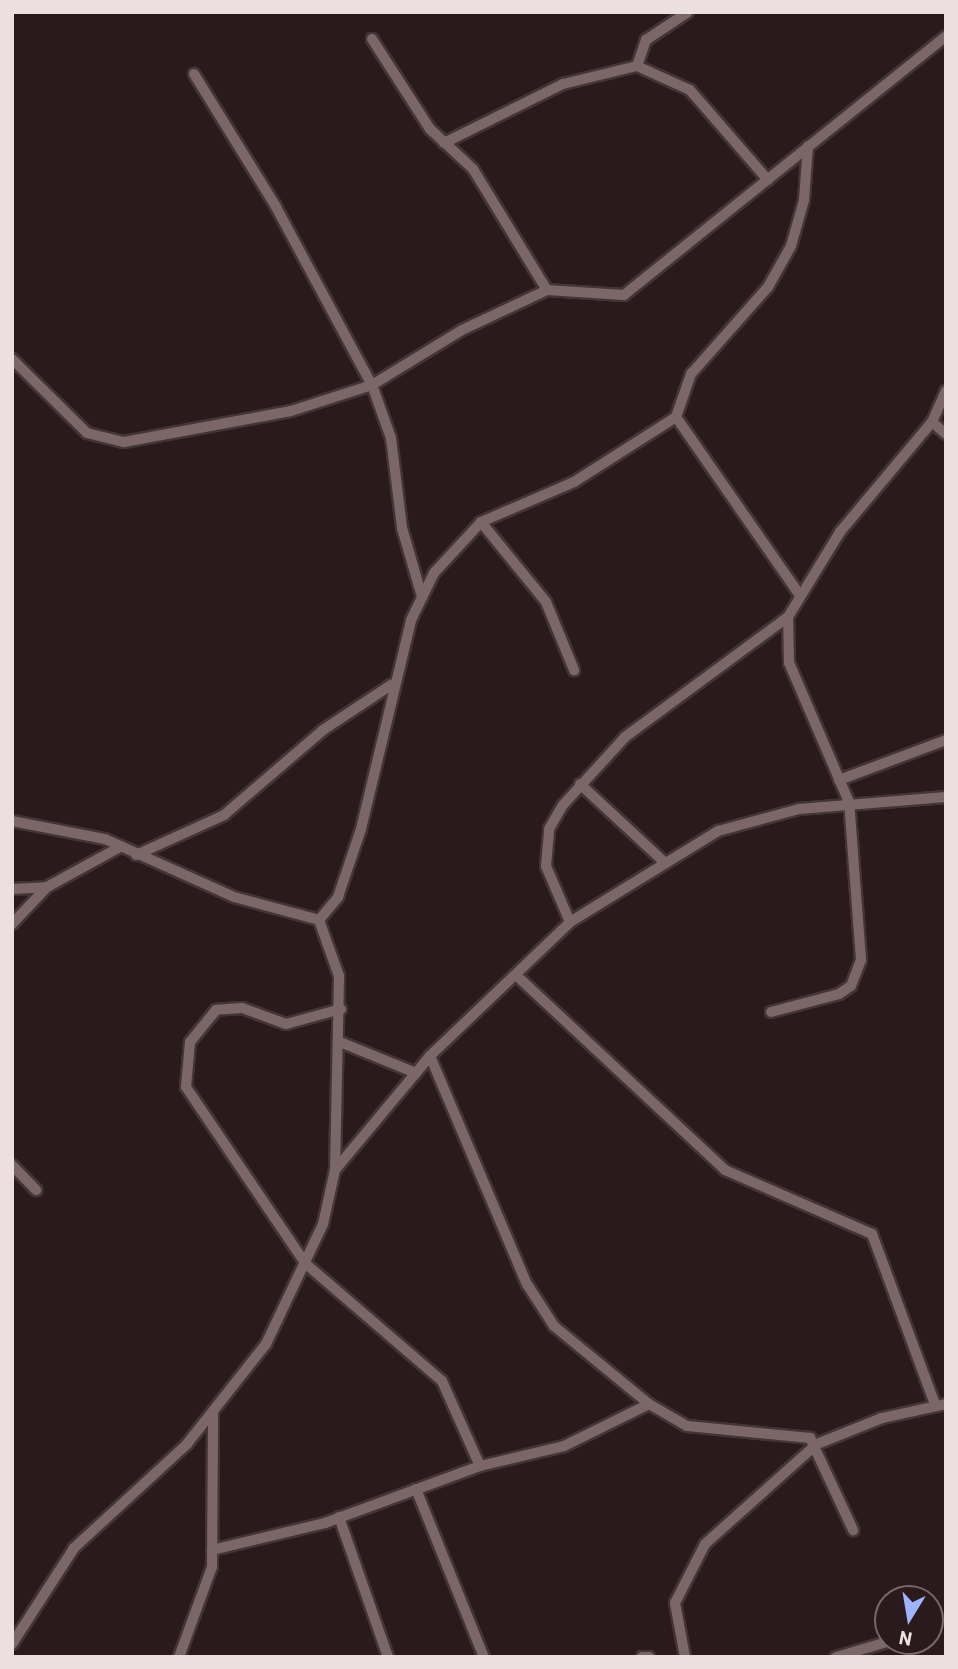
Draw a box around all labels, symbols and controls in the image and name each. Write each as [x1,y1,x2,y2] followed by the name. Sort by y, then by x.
[874,1585,944,1655] north arrow
[897,1627,914,1652] text: N

